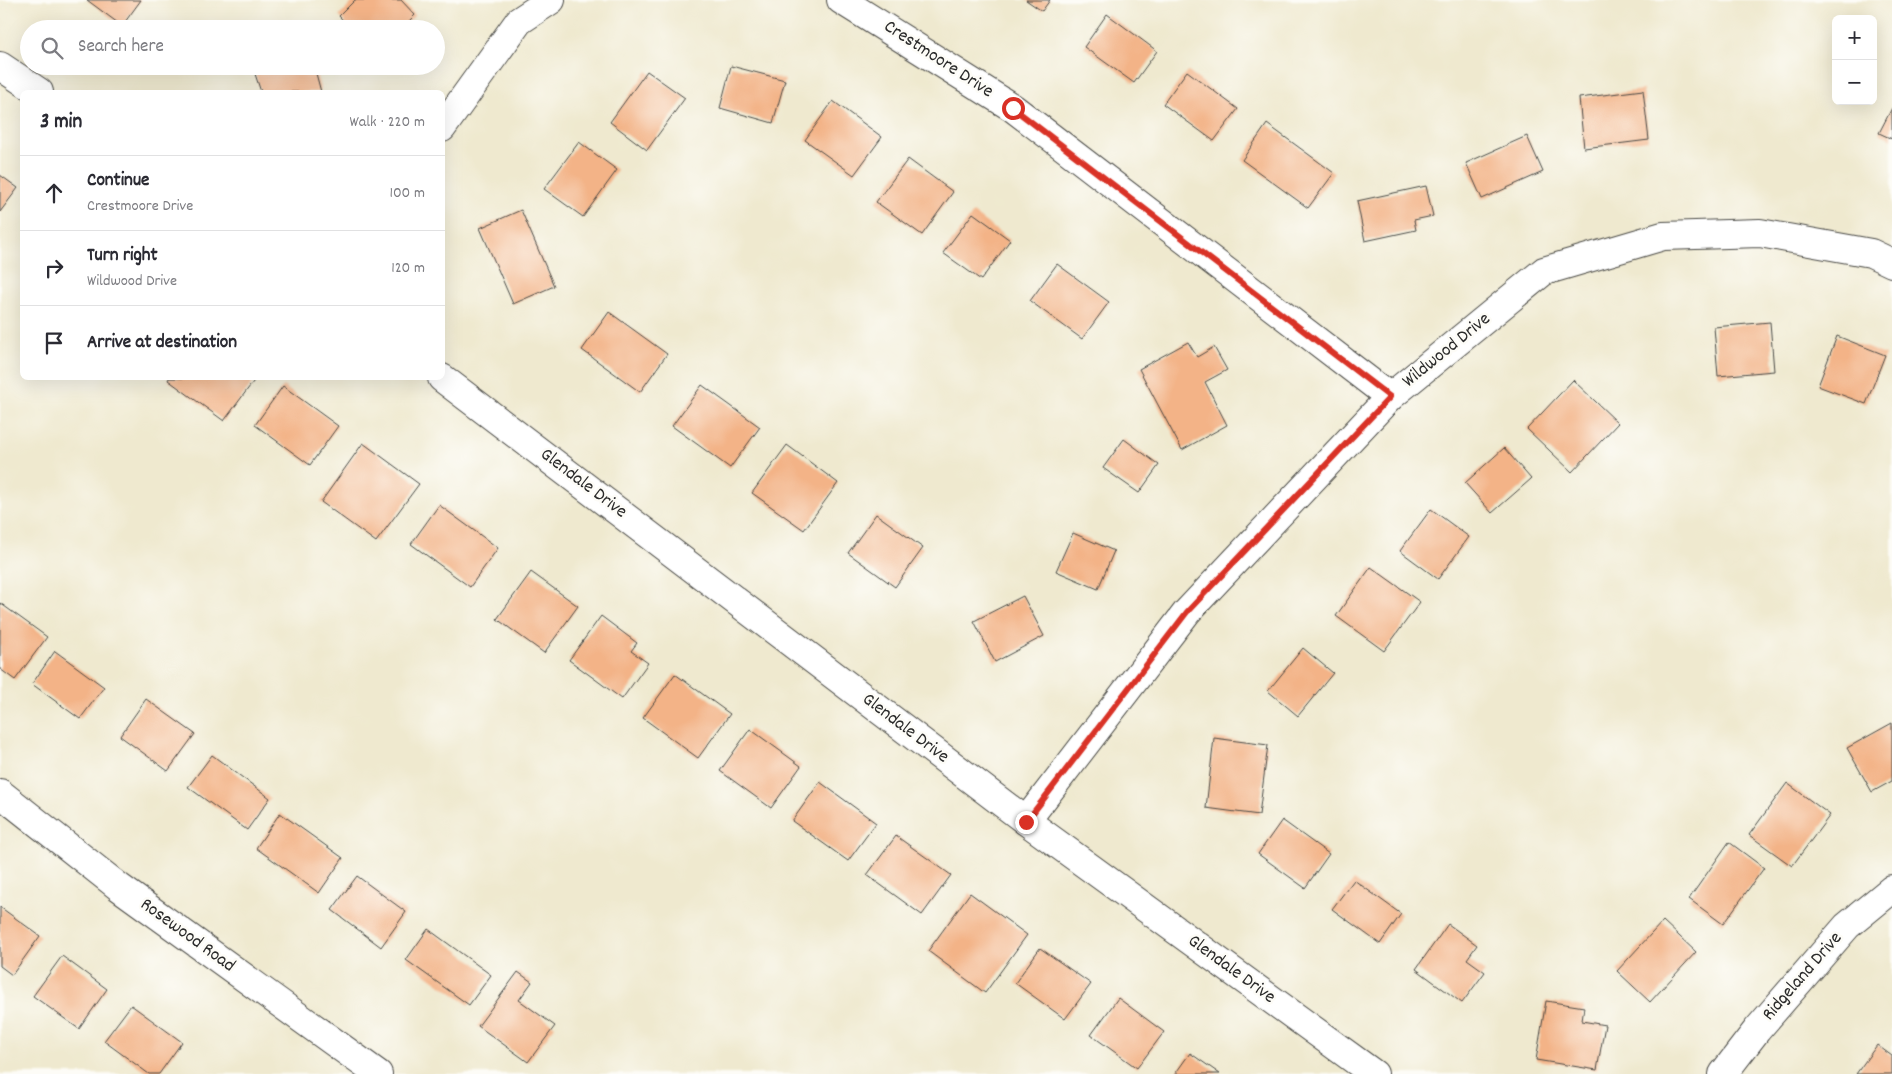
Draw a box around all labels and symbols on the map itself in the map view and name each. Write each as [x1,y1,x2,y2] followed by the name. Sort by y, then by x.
[878,14,998,106] street label: Crestmoore Drive
[1002,97,1025,120] route start
[1397,307,1497,395] street label: Wildwood Drive
[534,442,632,526] street label: Glendale Drive
[856,687,954,771] street label: Glendale Drive
[1015,811,1038,834] route end
[134,892,240,980] street label: Rosewood Road
[1757,926,1849,1028] street label: Ridgeland Drive
[1181,929,1281,1011] street label: Glendale Drive

